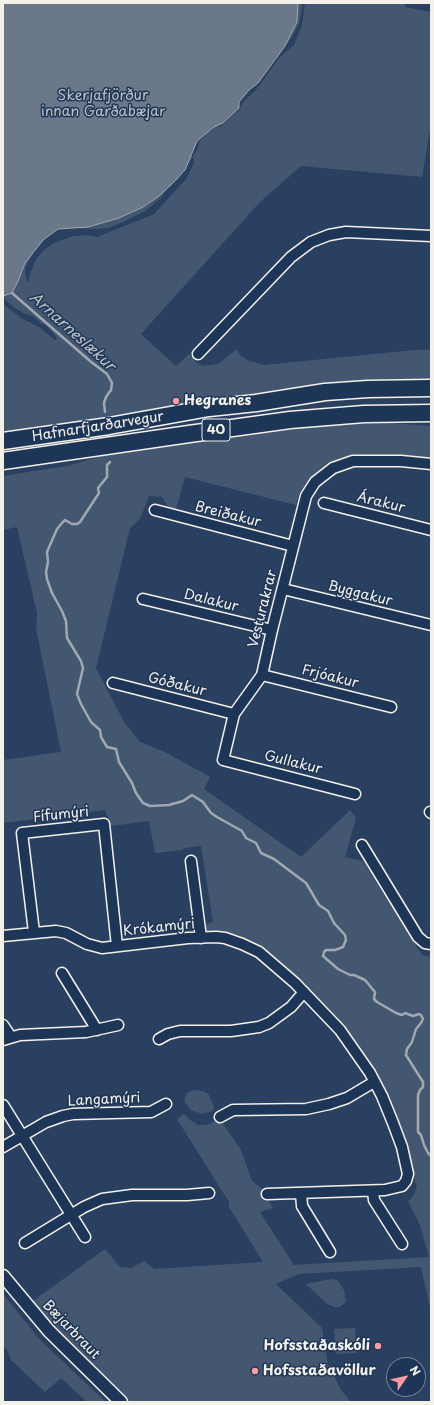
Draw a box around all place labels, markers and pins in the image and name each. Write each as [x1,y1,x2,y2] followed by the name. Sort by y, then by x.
[184,393,251,409] place label: Hegranes
[171,396,181,406] marker: Hegranes
[264,1338,370,1354] place label: Hofsstaðaskóli
[373,1341,383,1351] marker: Hofsstaðaskóli
[263,1363,376,1379] place label: Hofsstaðavöllur
[250,1366,260,1376] marker: Hofsstaðavöllur

